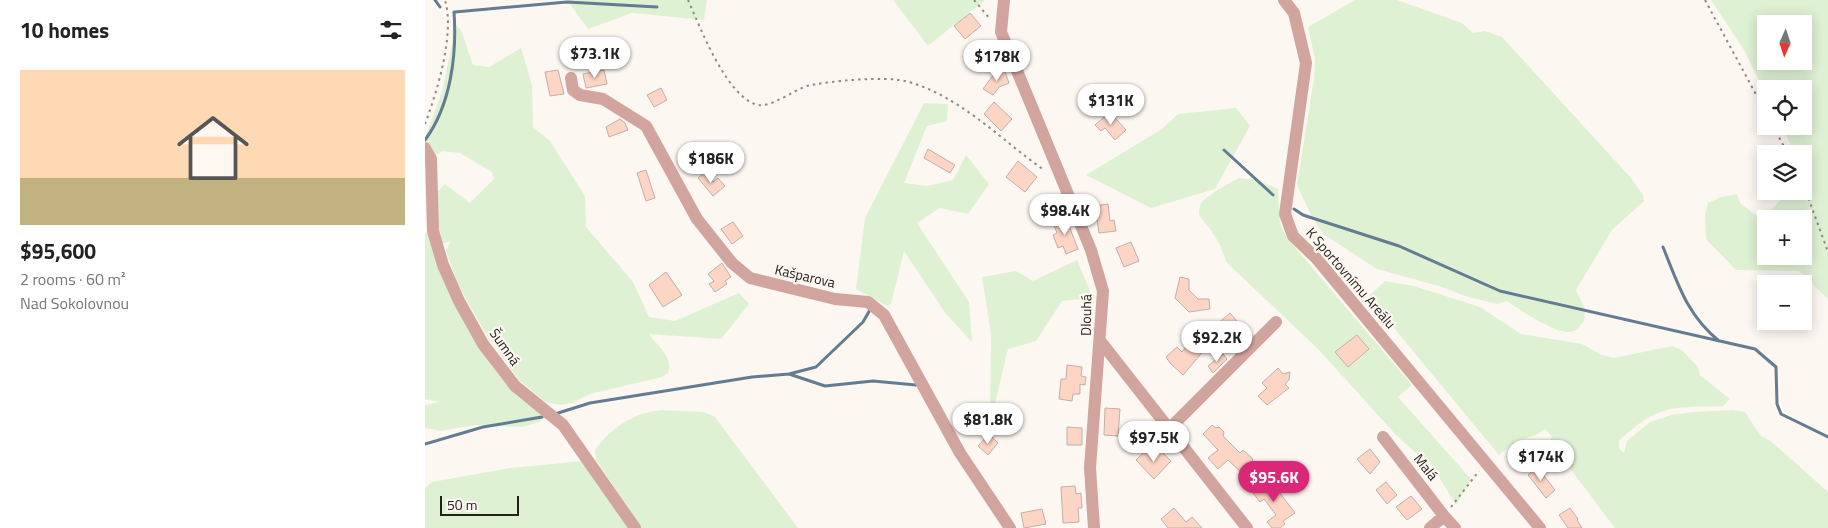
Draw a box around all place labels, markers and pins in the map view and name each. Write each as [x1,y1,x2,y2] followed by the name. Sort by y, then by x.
[554,36,636,79] pin: $73.1K
[962,39,1032,82] pin: $178K
[1076,84,1146,126] pin: $131K
[676,142,746,184] pin: $186K
[1024,194,1106,236] pin: $98.4K
[1176,320,1258,363] pin: $92.2K
[947,402,1029,445] pin: $81.8K
[1113,420,1195,463] pin: $97.5K
[1506,440,1576,482] pin: $174K
[1233,460,1315,503] pin: $95.6K

